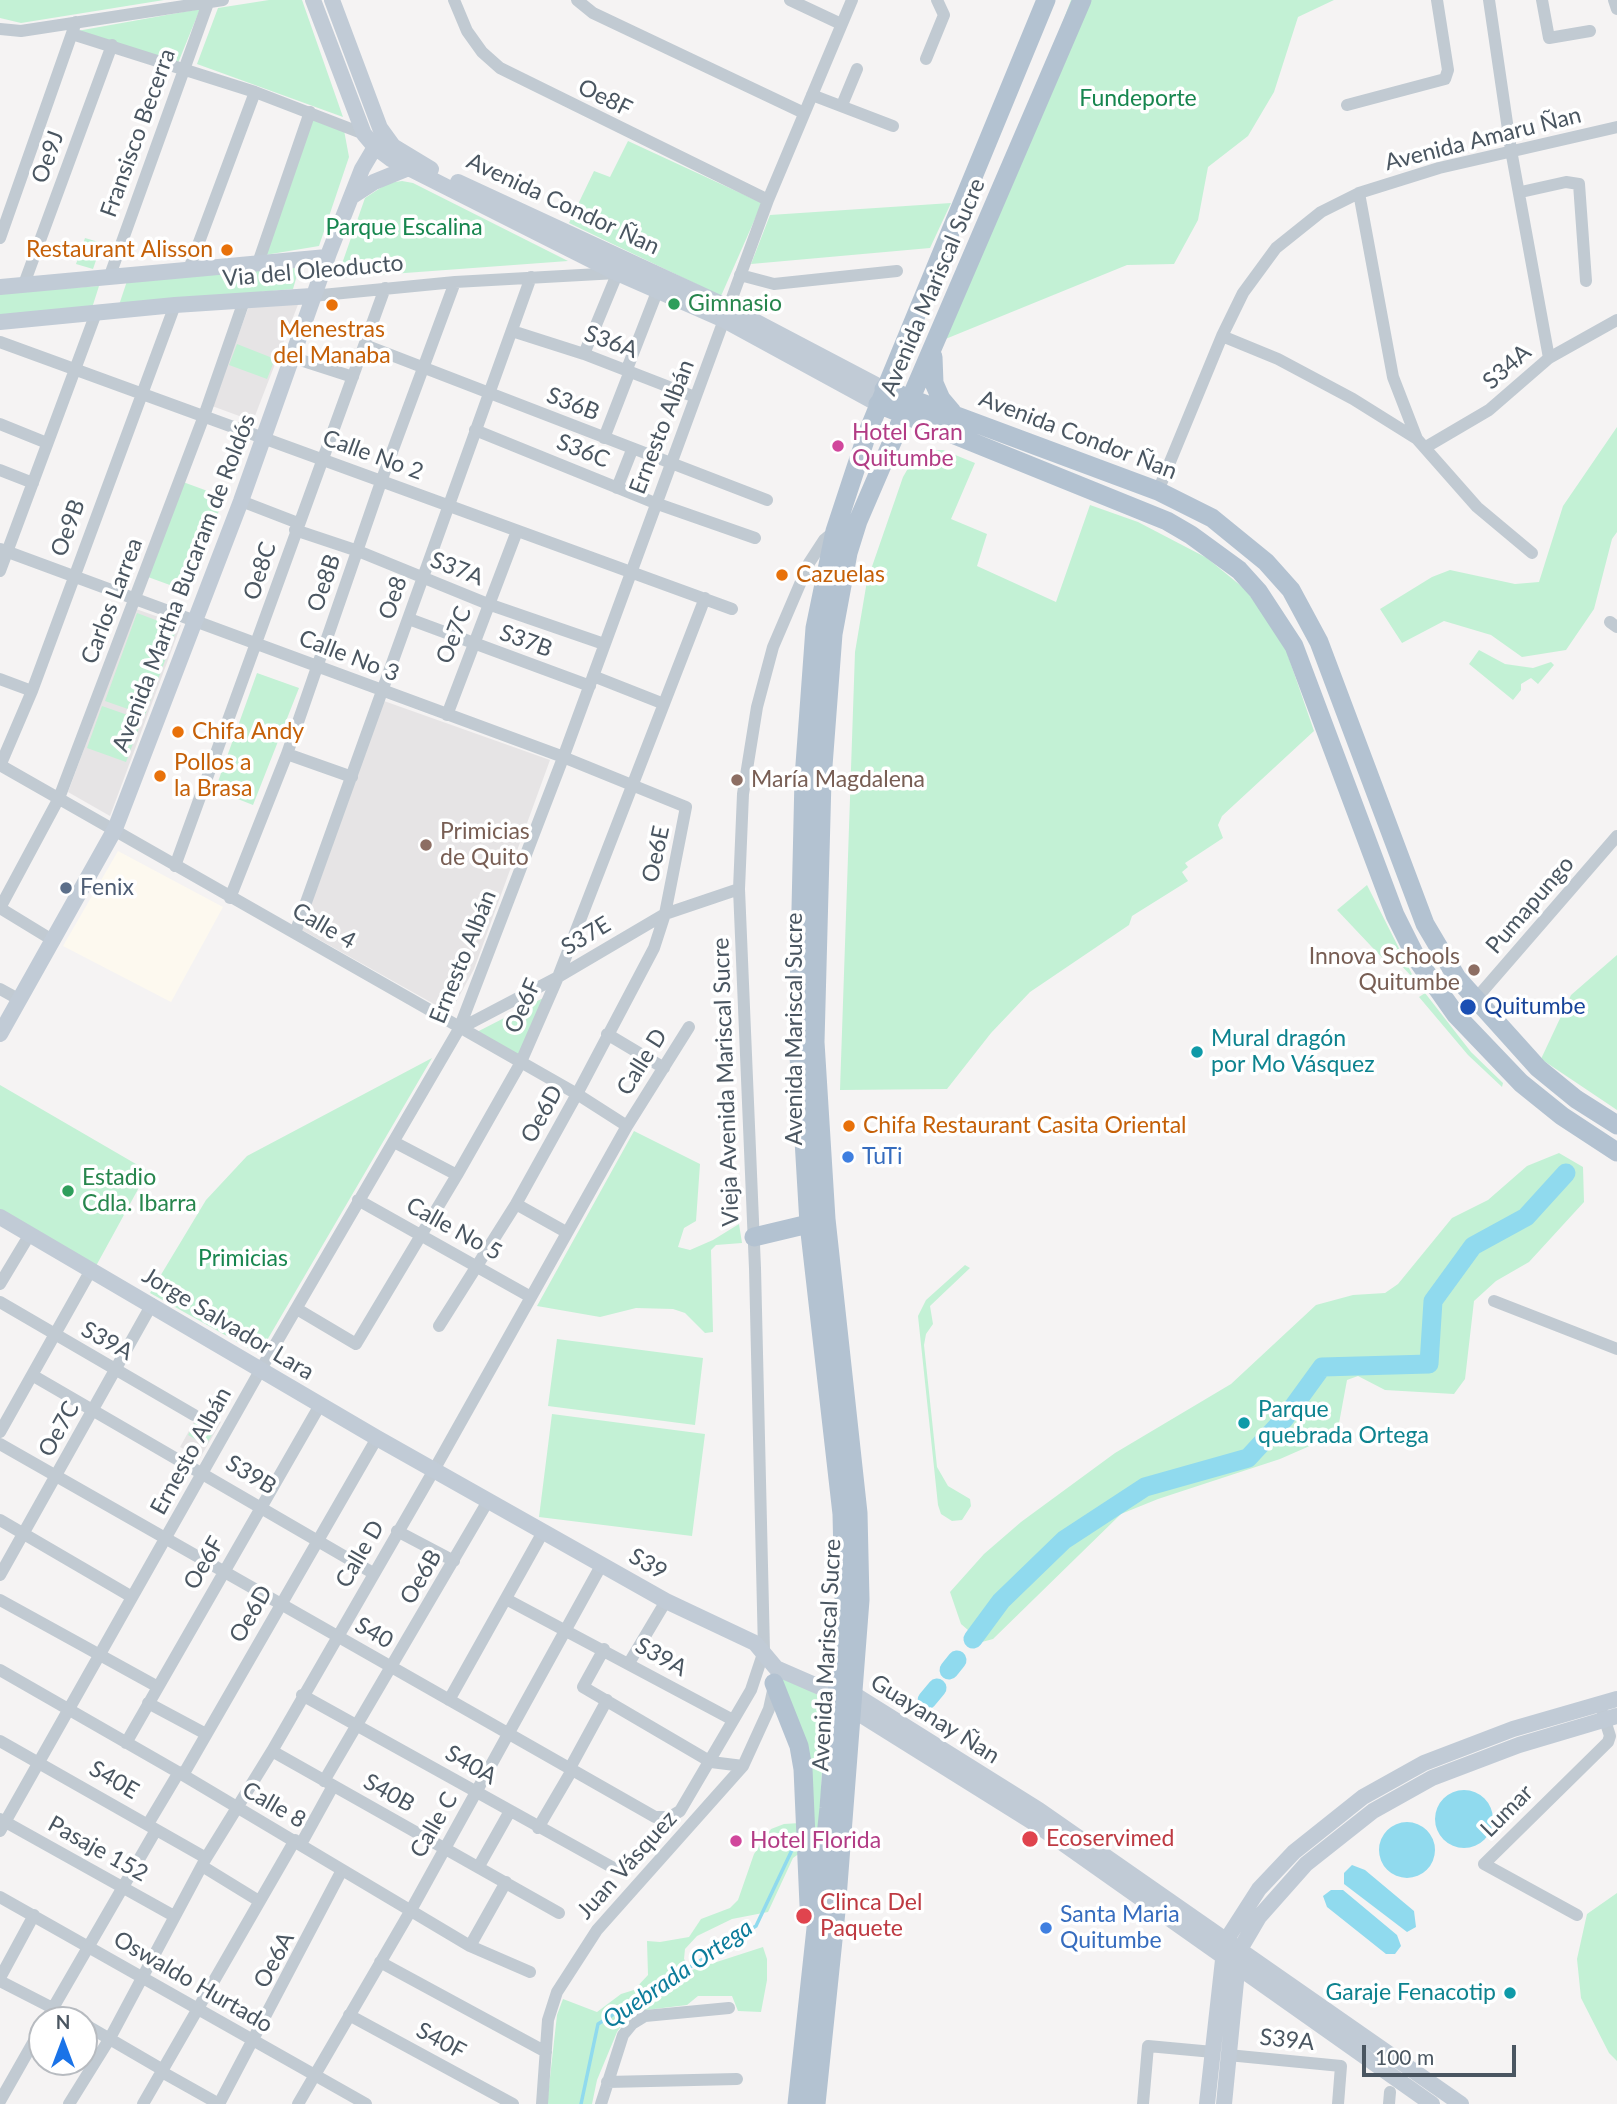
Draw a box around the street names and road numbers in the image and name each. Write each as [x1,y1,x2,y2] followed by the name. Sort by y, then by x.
[95,45,181,221] street label: Fransisco Becerra
[573,73,637,123] street label: Oe8F
[1382,101,1584,177] street label: Avenida Amaru Ñan
[26,127,70,187] street label: Oe9J
[462,147,664,261] street label: Avenida Condor Ñan
[875,174,991,400] street label: Avenida Mariscal Sucre
[221,249,405,293] street label: Via del Oleoducto
[581,320,641,364] street label: S36A
[1477,339,1537,395] street label: S34A
[624,356,700,498] street label: Ernesto Albán
[543,381,603,427] street label: S36B
[975,385,1181,485] street label: Avenida Condor Ñan
[107,410,261,756] street label: Avenida Martha Bucaram de Roldós
[319,424,427,486] street label: Calle No 2
[553,428,613,474] street label: S36C
[45,496,91,560] street label: Oe9B
[75,534,149,668] street label: Carlos Larrea
[238,539,282,603] street label: Oe8C
[427,546,487,592] street label: S37A
[301,551,347,615] street label: Oe8B
[373,573,413,623] street label: Oe8
[431,602,477,668] street label: Oe7C
[496,619,556,663] street label: S37B
[295,624,403,688] street label: Calle No 3
[637,823,675,885] street label: Oe6E
[1480,851,1580,959] street label: Pumapungo
[424,886,502,1028] street label: Ernesto Albán
[287,897,361,955] street label: Calle 4
[556,911,616,961] street label: S37E
[781,912,809,1146] street label: Avenida Mariscal Sucre
[707,937,745,1227] street label: Vieja Avenida Mariscal Sucre
[499,974,547,1038] street label: Oe6F
[611,1024,673,1100] street label: Calle D
[515,1081,569,1147] street label: Oe6D
[401,1191,507,1267] street label: Calle No 5
[137,1262,319,1386] street label: Jorge Salvador Lara
[76,1316,138,1366] street label: S39A
[145,1382,237,1520] street label: Ernesto Albán
[33,1396,85,1462] street label: Oe7C
[221,1449,281,1501] street label: S39B
[330,1515,390,1593] street label: Calle D
[178,1532,230,1594] street label: Oe6F
[807,1538,847,1772] street label: Avenida Mariscal Sucre
[624,1542,672,1586] street label: S39
[394,1545,448,1609] street label: Oe6B
[224,1581,278,1647] street label: Oe6D
[350,1611,398,1655] street label: S40
[630,1632,692,1682] street label: S39A
[865,1668,1005,1770] street label: Guayanay Ñan
[440,1739,502,1791] street label: S40A
[84,1755,144,1805] street label: S40E
[359,1768,419,1818] street label: S40B
[237,1776,311,1834] street label: Calle 8
[1475,1779,1539,1843] street label: Lumar
[404,1787,464,1863] street label: Calle C
[571,1805,683,1925] street label: Juan Vásquez
[43,1810,153,1888] street label: Pasaje 152
[109,1925,277,2039] street label: Oswaldo Hurtado
[248,1927,300,1993] street label: Oe6A
[411,2017,471,2065] street label: S40F
[1258,2023,1316,2057] street label: S39A

